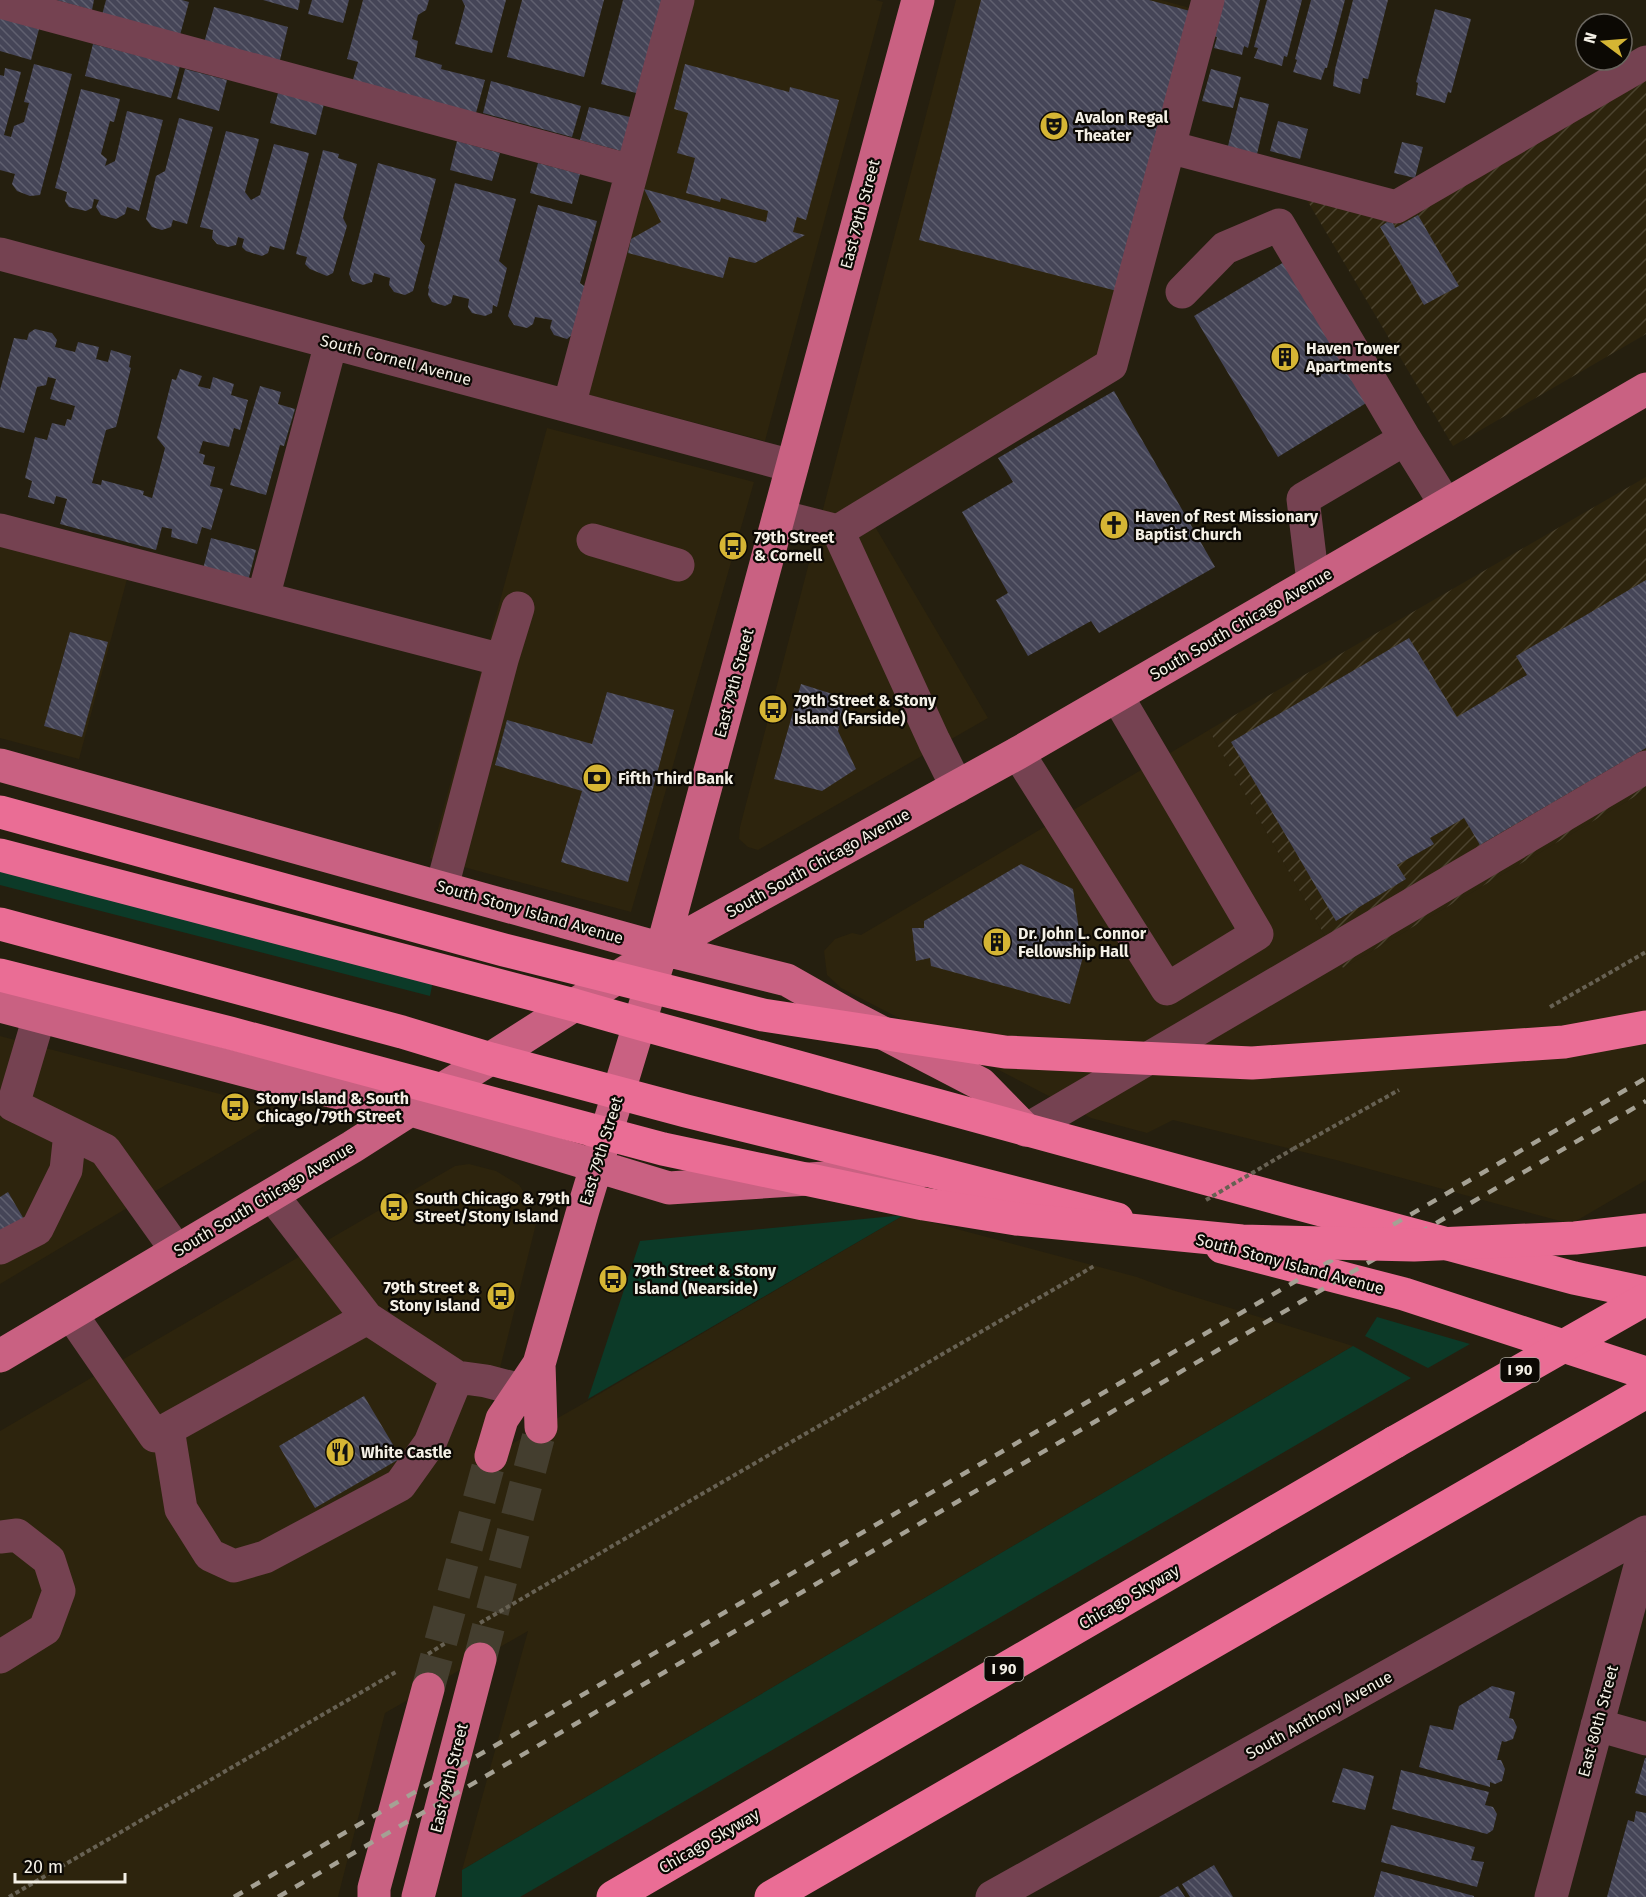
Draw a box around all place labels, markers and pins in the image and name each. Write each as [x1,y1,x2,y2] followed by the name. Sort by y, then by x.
[1074,108,1168,145] place label: Avalon Regal Theater
[1038,110,1070,142] theatre icon: Avalon Regal Theater
[1305,339,1400,376] place label: Haven Tower Apartments
[1269,341,1301,373] building icon: Haven Tower Apartments
[1135,507,1319,544] place label: Haven of Rest Missionary Baptist Church
[1098,509,1130,541] church icon: Haven of Rest Missionary Baptist Church
[754,528,835,565] place label: 79th Street & Cornell
[717,530,749,562] bus stop icon: 79th Street & Cornell
[794,691,937,728] place label: 79th Street & Stony Island (Farside)
[757,693,789,725] bus stop icon: 79th Street & Stony Island (Farside)
[581,762,613,794] bank icon: Fifth Third Bank
[618,769,733,788] place label: Fifth Third Bank
[1018,924,1147,961] place label: Dr. John L. Connor Fellowship Hall
[981,926,1013,958] building icon: Dr. John L. Connor Fellowship Hall
[256,1089,409,1126] place label: Stony Island & South Chicago/79th Street
[219,1091,251,1123] bus stop icon: Stony Island & South Chicago/79th Street
[415,1189,570,1226] place label: South Chicago & 79th Street/Stony Island
[378,1191,410,1223] bus stop icon: South Chicago & 79th Street/Stony Island
[634,1261,777,1298] place label: 79th Street & Stony Island (Nearside)
[597,1263,629,1295] bus stop icon: 79th Street & Stony Island (Nearside)
[384,1278,480,1315] place label: 79th Street & Stony Island
[485,1280,517,1312] bus stop icon: 79th Street & Stony Island
[324,1436,356,1468] restaurant icon: White Castle
[361,1443,452,1462] place label: White Castle

